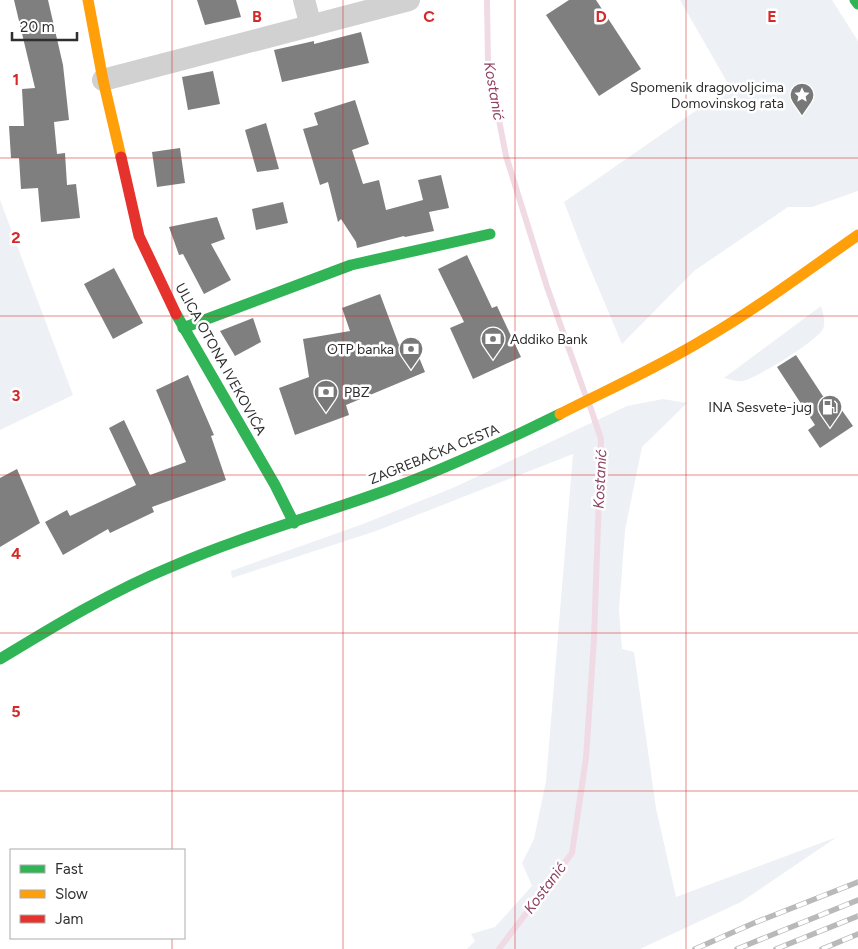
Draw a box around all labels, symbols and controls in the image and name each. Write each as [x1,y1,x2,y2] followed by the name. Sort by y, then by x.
[252,7,262,26] text: B
[423,7,435,26] text: C
[595,7,607,26] text: D
[767,7,777,26] text: E
[12,10,78,42] scale bar
[20,18,54,36] text: 20 m
[480,60,508,122] water label: Kostanić
[13,70,19,89] text: 1
[630,79,784,112] place label: Spomenik dragovoljcima Domovinskog rata
[789,82,815,116] place icon: Spomenik dragovoljcima Domovinskog rata
[11,228,21,247] text: 2
[172,280,270,439] street label: ULICA OTONA IVEKOVIĆA
[480,326,506,360] bank icon: Addiko Bank
[510,331,588,348] place label: Addiko Bank
[398,336,424,370] bank icon: OTP banka
[327,341,394,358] place label: OTP banka
[313,379,339,413] bank icon: PBZ
[344,384,370,401] place label: PBZ
[12,386,21,405] text: 3
[817,394,843,428] fuel station icon: INA Sesvete-jug
[708,399,812,416] place label: INA Sesvete-jug
[367,420,502,488] street label: ZAGREBAČKA CESTA
[589,449,611,509] water label: Kostanić
[11,544,21,563] text: 4
[11,702,21,721] text: 5
[10,849,185,939] legend
[520,859,570,917] water label: Kostanić
[55,860,84,878] text: Fast
[55,885,88,903] text: Slow
[55,910,83,928] text: Jam

